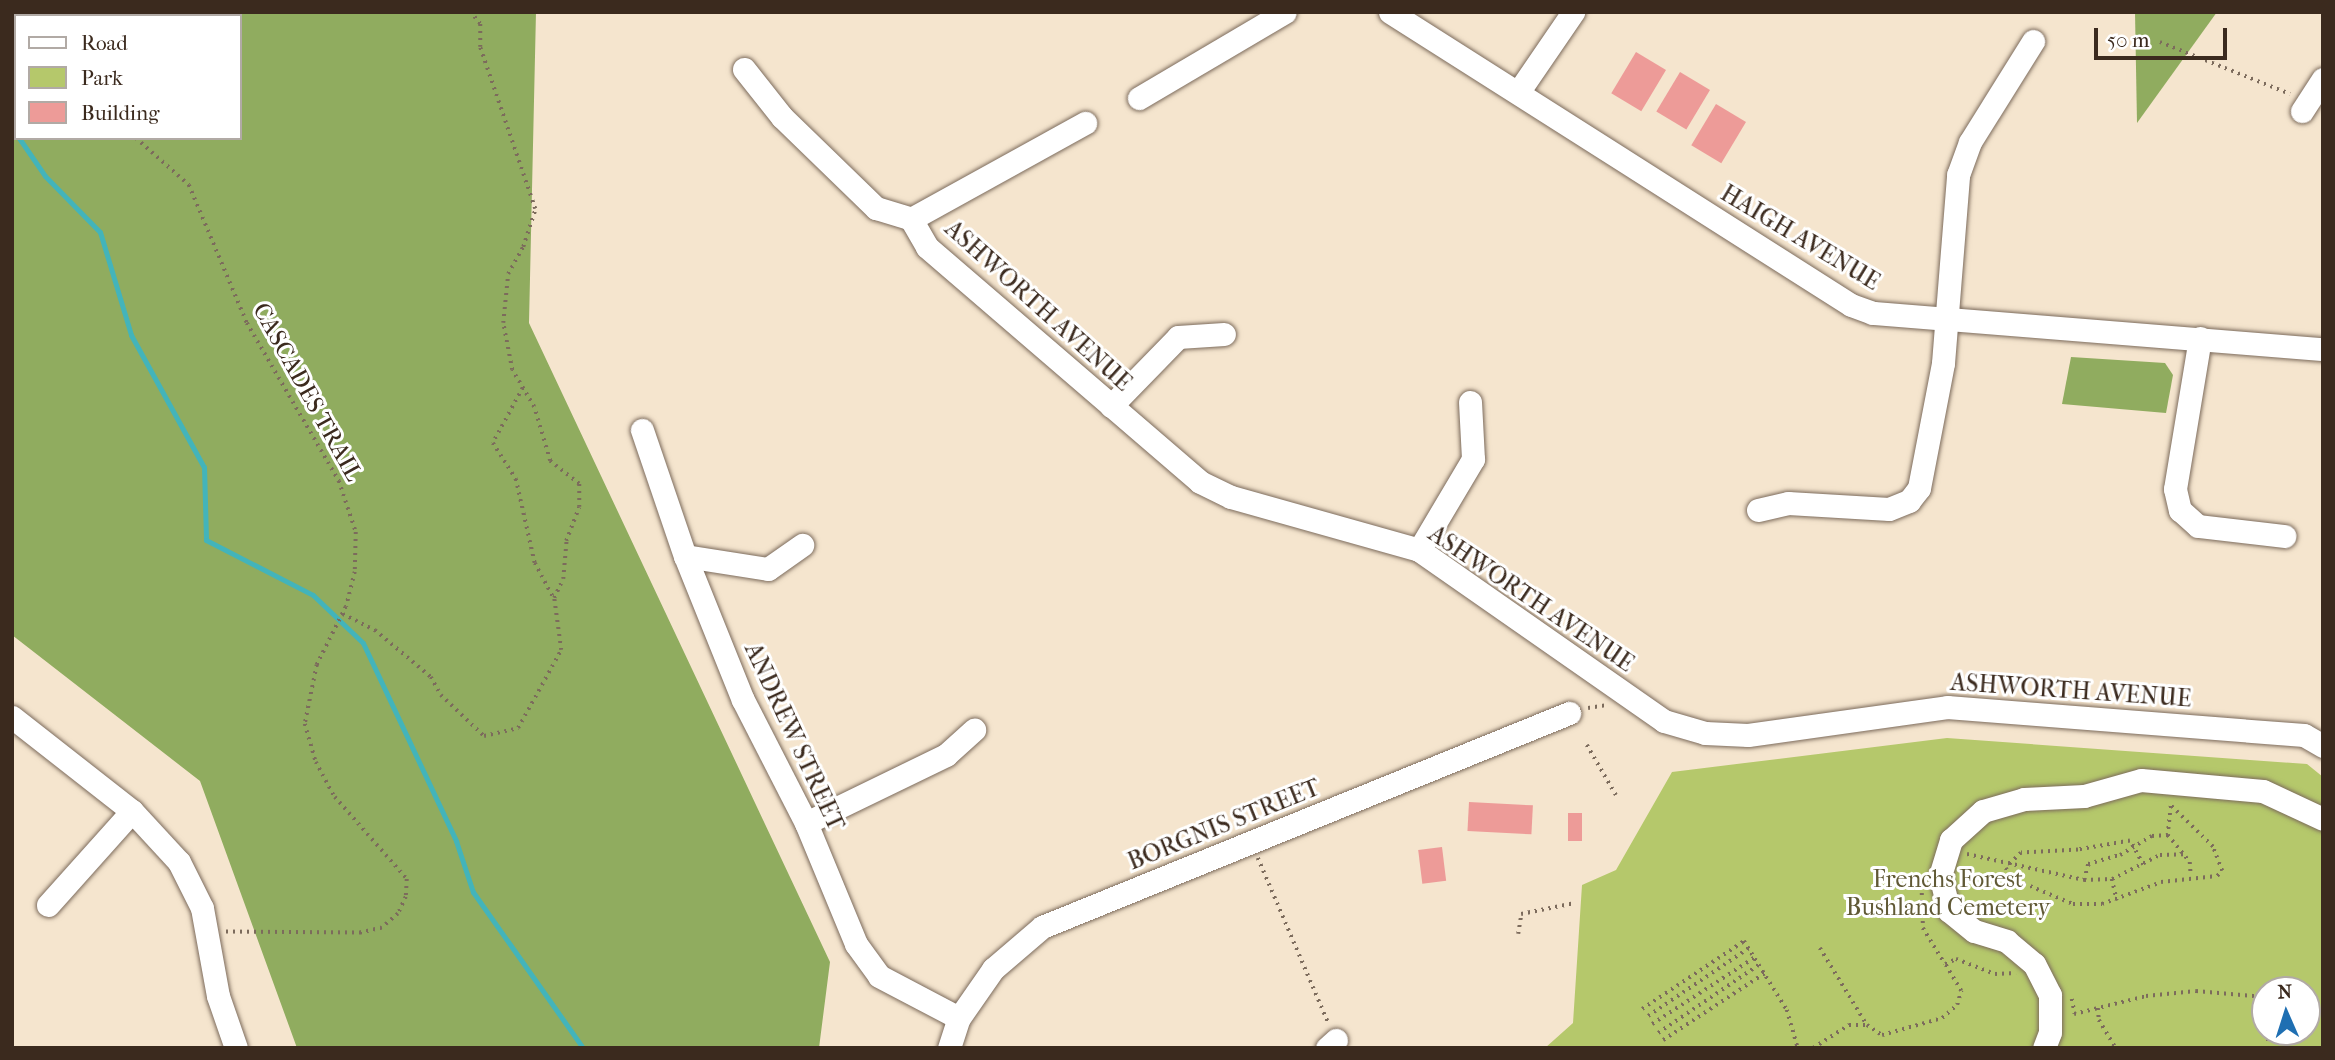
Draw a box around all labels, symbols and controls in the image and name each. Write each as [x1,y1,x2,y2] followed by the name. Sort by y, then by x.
[14,14,242,140] legend
[2097,14,2230,58] scale bar
[2107,28,2150,52] text: 50 m
[81,31,128,55] text: Road
[81,66,123,90] text: Park
[81,101,159,125] text: Building
[1715,179,1885,297] street label: HAIGH AVENUE
[939,215,1137,397] street label: ASHWORTH AVENUE
[246,298,368,486] street label: CASCADES TRAIL
[1423,520,1639,678] street label: ASHWORTH AVENUE
[738,638,850,836] street label: ANDREW STREET
[1950,668,2192,714] street label: ASHWORTH AVENUE
[1124,773,1324,877] street label: BORGNIS STREET
[1846,866,2050,922] park label: Frenchs Forest Bushland Cemetery
[2251,976,2321,1046] north arrow
[2277,981,2293,1003] text: N

